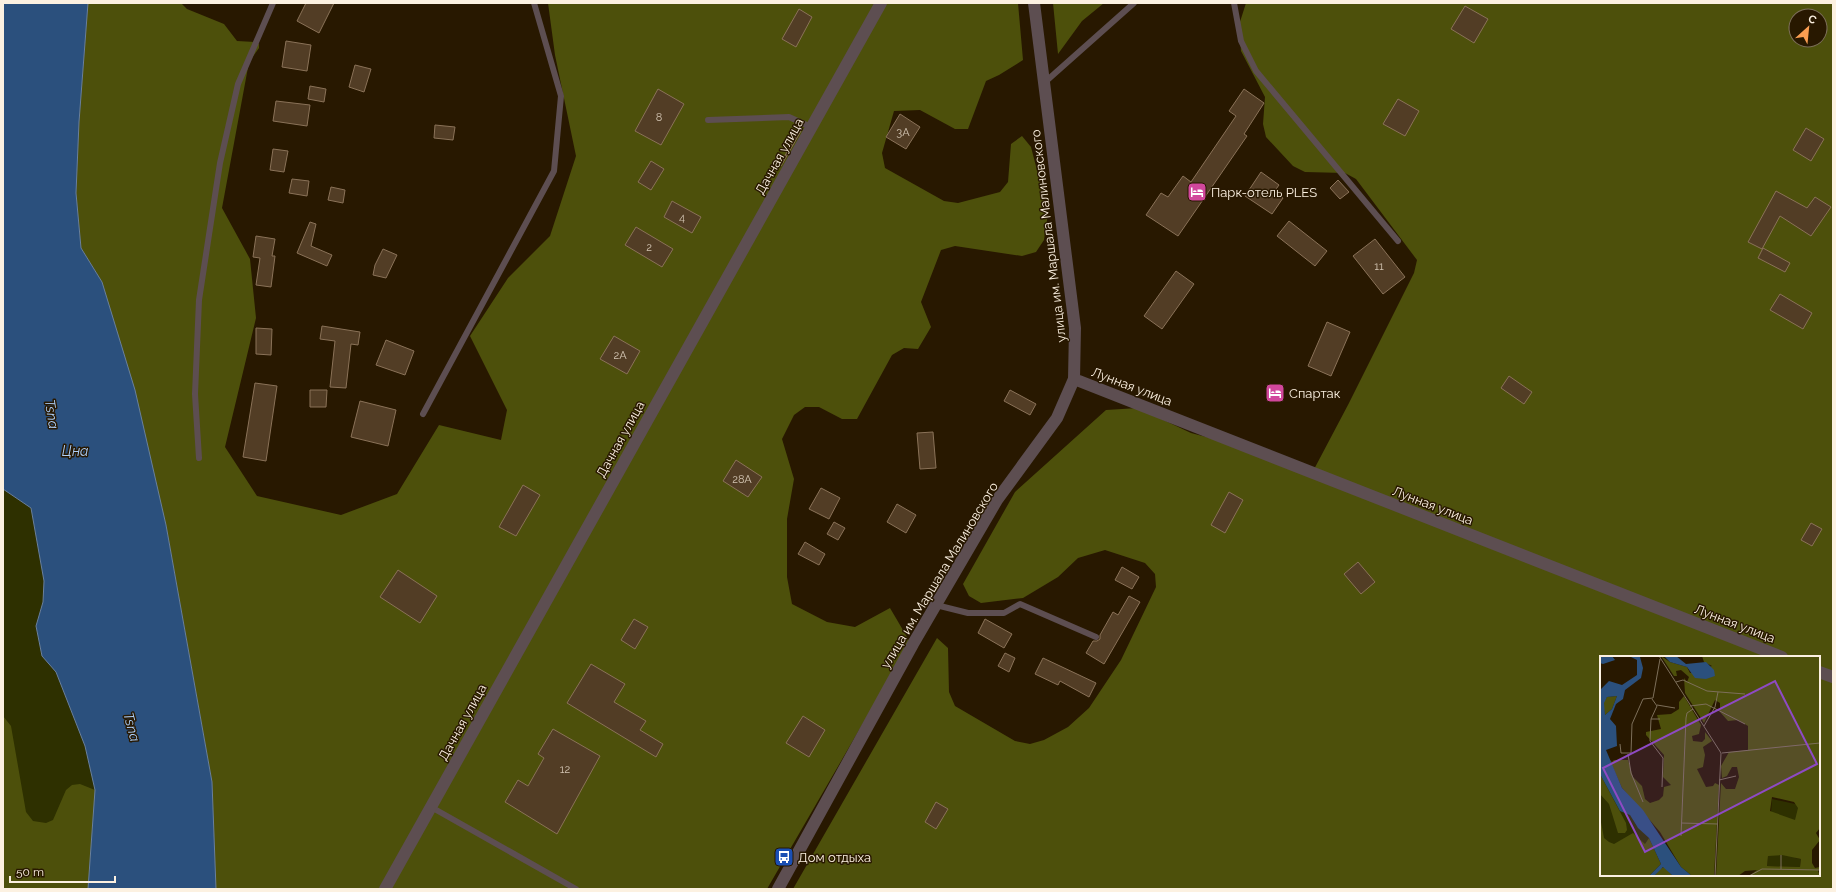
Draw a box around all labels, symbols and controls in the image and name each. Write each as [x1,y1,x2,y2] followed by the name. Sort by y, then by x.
[1788,8,1828,48] north arrow
[1806,12,1819,27] text: С
[656,111,662,124] house number: 8
[752,116,807,197] street label: Дачная улица
[896,126,910,139] house number: 3А
[1028,128,1069,343] street label: улица им. Маршала Малиновского
[1186,181,1208,203] hotel icon: Парк-отель PLES
[1211,185,1317,200] place label: Парк-отель PLES
[679,211,685,224] house number: 4
[646,241,652,254] house number: 2
[1374,260,1384,273] house number: 11
[613,349,627,362] house number: 2А
[1089,364,1174,409] street label: Лунная улица
[1264,382,1286,404] hotel icon: Спартак
[1289,386,1341,401] place label: Спартак
[42,398,62,430] water label: Tsna
[593,399,648,480] street label: Дачная улица
[62,443,88,459] water label: Цна
[732,473,752,486] house number: 28А
[878,479,1001,671] street label: улица им. Маршала Малиновского
[1390,483,1475,528] street label: Лунная улица
[1692,601,1777,646] street label: Лунная улица
[1600,656,1820,876] inset map
[435,682,490,763] street label: Дачная улица
[120,711,144,743] water label: Tsna
[560,763,570,776] house number: 12
[773,846,795,868] bus stop icon: Дом отдыха
[798,850,871,865] place label: Дом отдыха
[10,858,115,884] scale bar
[16,865,44,879] text: 50 m

